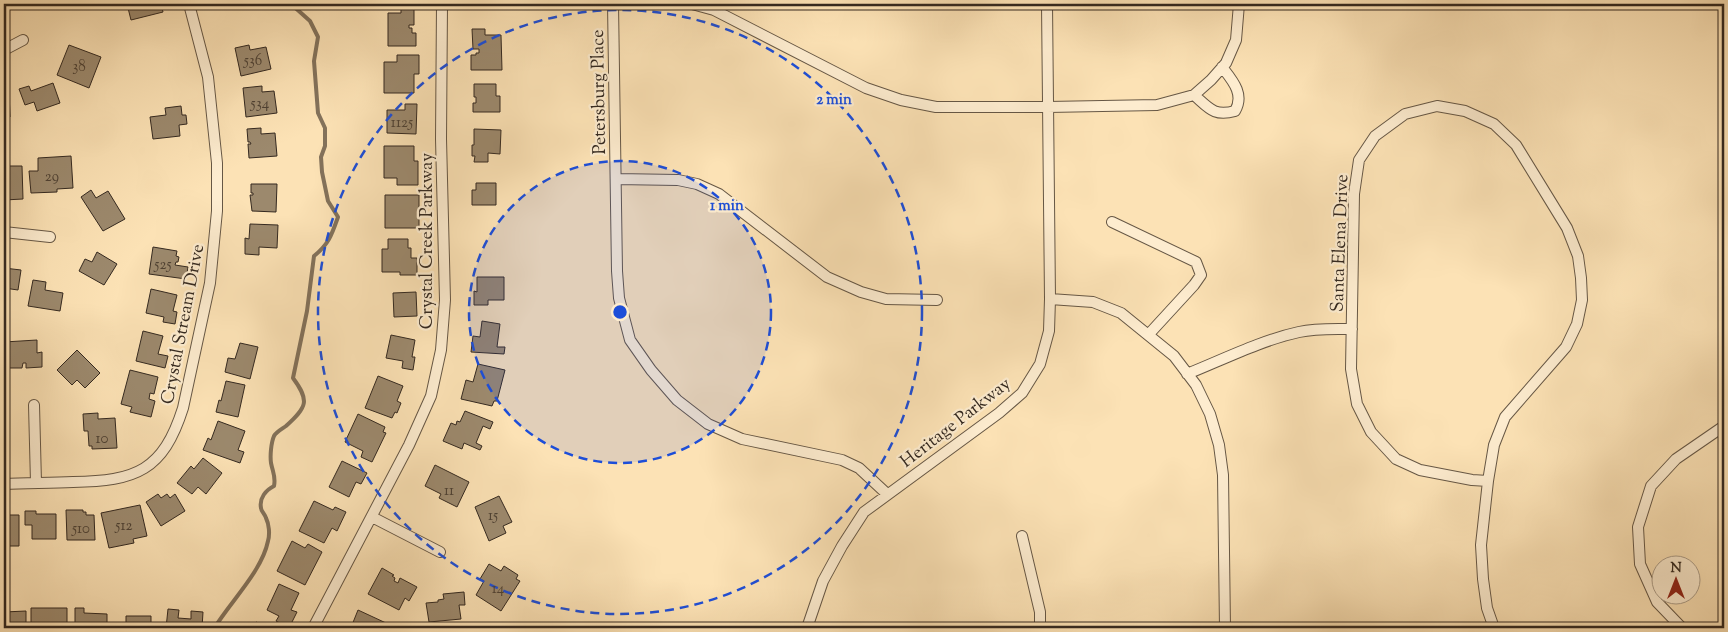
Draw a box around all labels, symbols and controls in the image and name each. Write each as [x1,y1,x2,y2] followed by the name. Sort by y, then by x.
[586,29,614,155] street label: Petersburg Place
[243,51,262,72] house number: 536
[72,57,86,78] house number: 38
[816,90,852,111] text: 2 min
[250,94,270,115] house number: 534
[391,113,413,134] house number: 1125
[415,153,441,329] street label: Crystal Creek Parkway
[45,167,59,188] house number: 29
[1326,174,1356,312] street label: Santa Elena Drive
[710,196,744,217] text: 1 min
[156,242,212,407] street label: Crystal Stream Drive
[153,255,172,276] house number: 525
[611,303,629,321] centre of rings
[895,372,1017,475] street label: Heritage Parkway
[96,429,109,450] house number: 10
[444,481,454,502] house number: 11
[488,506,498,527] house number: 15
[114,516,133,537] house number: 512
[71,519,90,540] house number: 510
[1650,554,1700,604] north arrow
[1670,559,1682,579] text: N
[492,579,505,600] house number: 14

